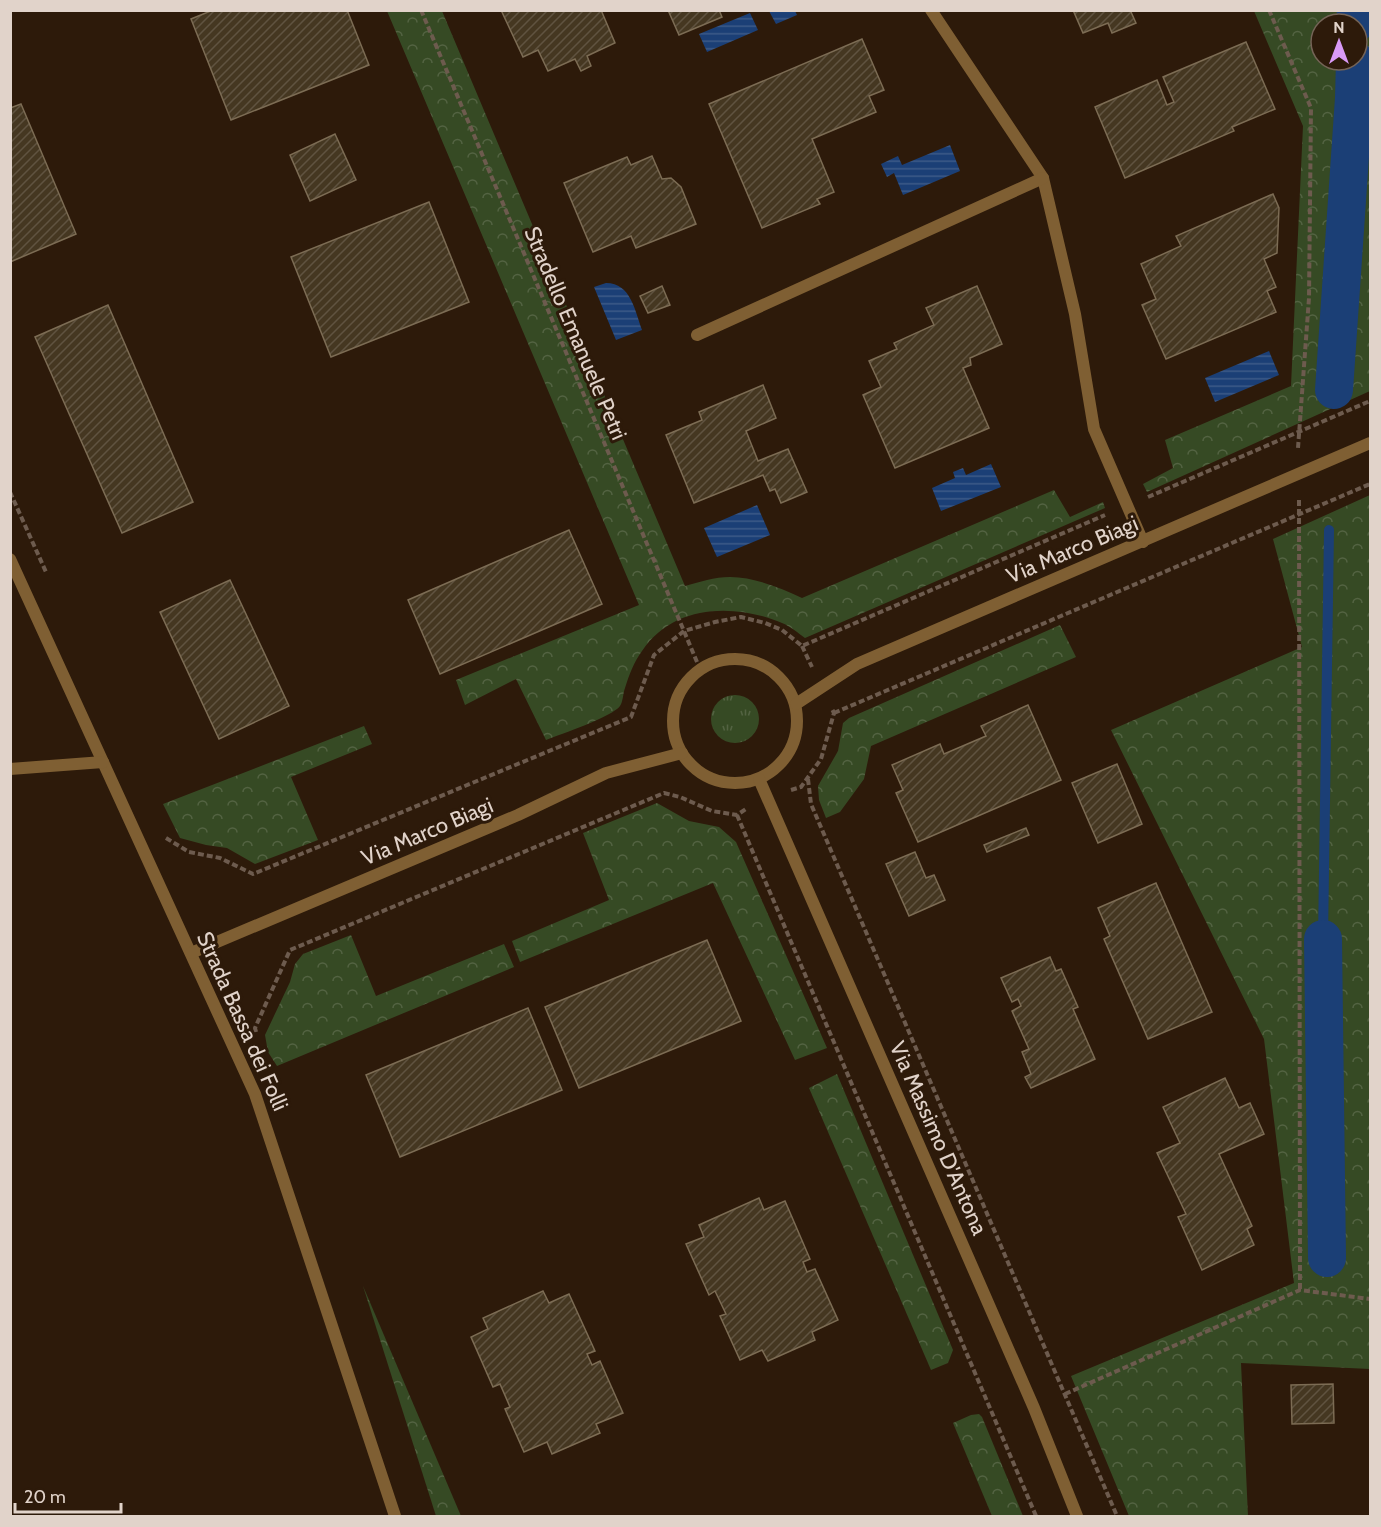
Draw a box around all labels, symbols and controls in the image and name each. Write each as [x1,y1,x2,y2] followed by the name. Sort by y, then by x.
[1309,12,1369,72] north arrow
[1333,18,1345,37] text: N
[518,223,633,444] street label: Stradello Emanuele Petri
[1002,510,1142,589] street label: Via Marco Biagi
[357,792,497,871] street label: Via Marco Biagi
[191,927,294,1115] street label: Strada Bassa dei Folli
[884,1037,994,1239] street label: Via Massimo D'Antona
[15,1476,122,1514] scale bar
[24,1486,66,1508] text: 20 m

